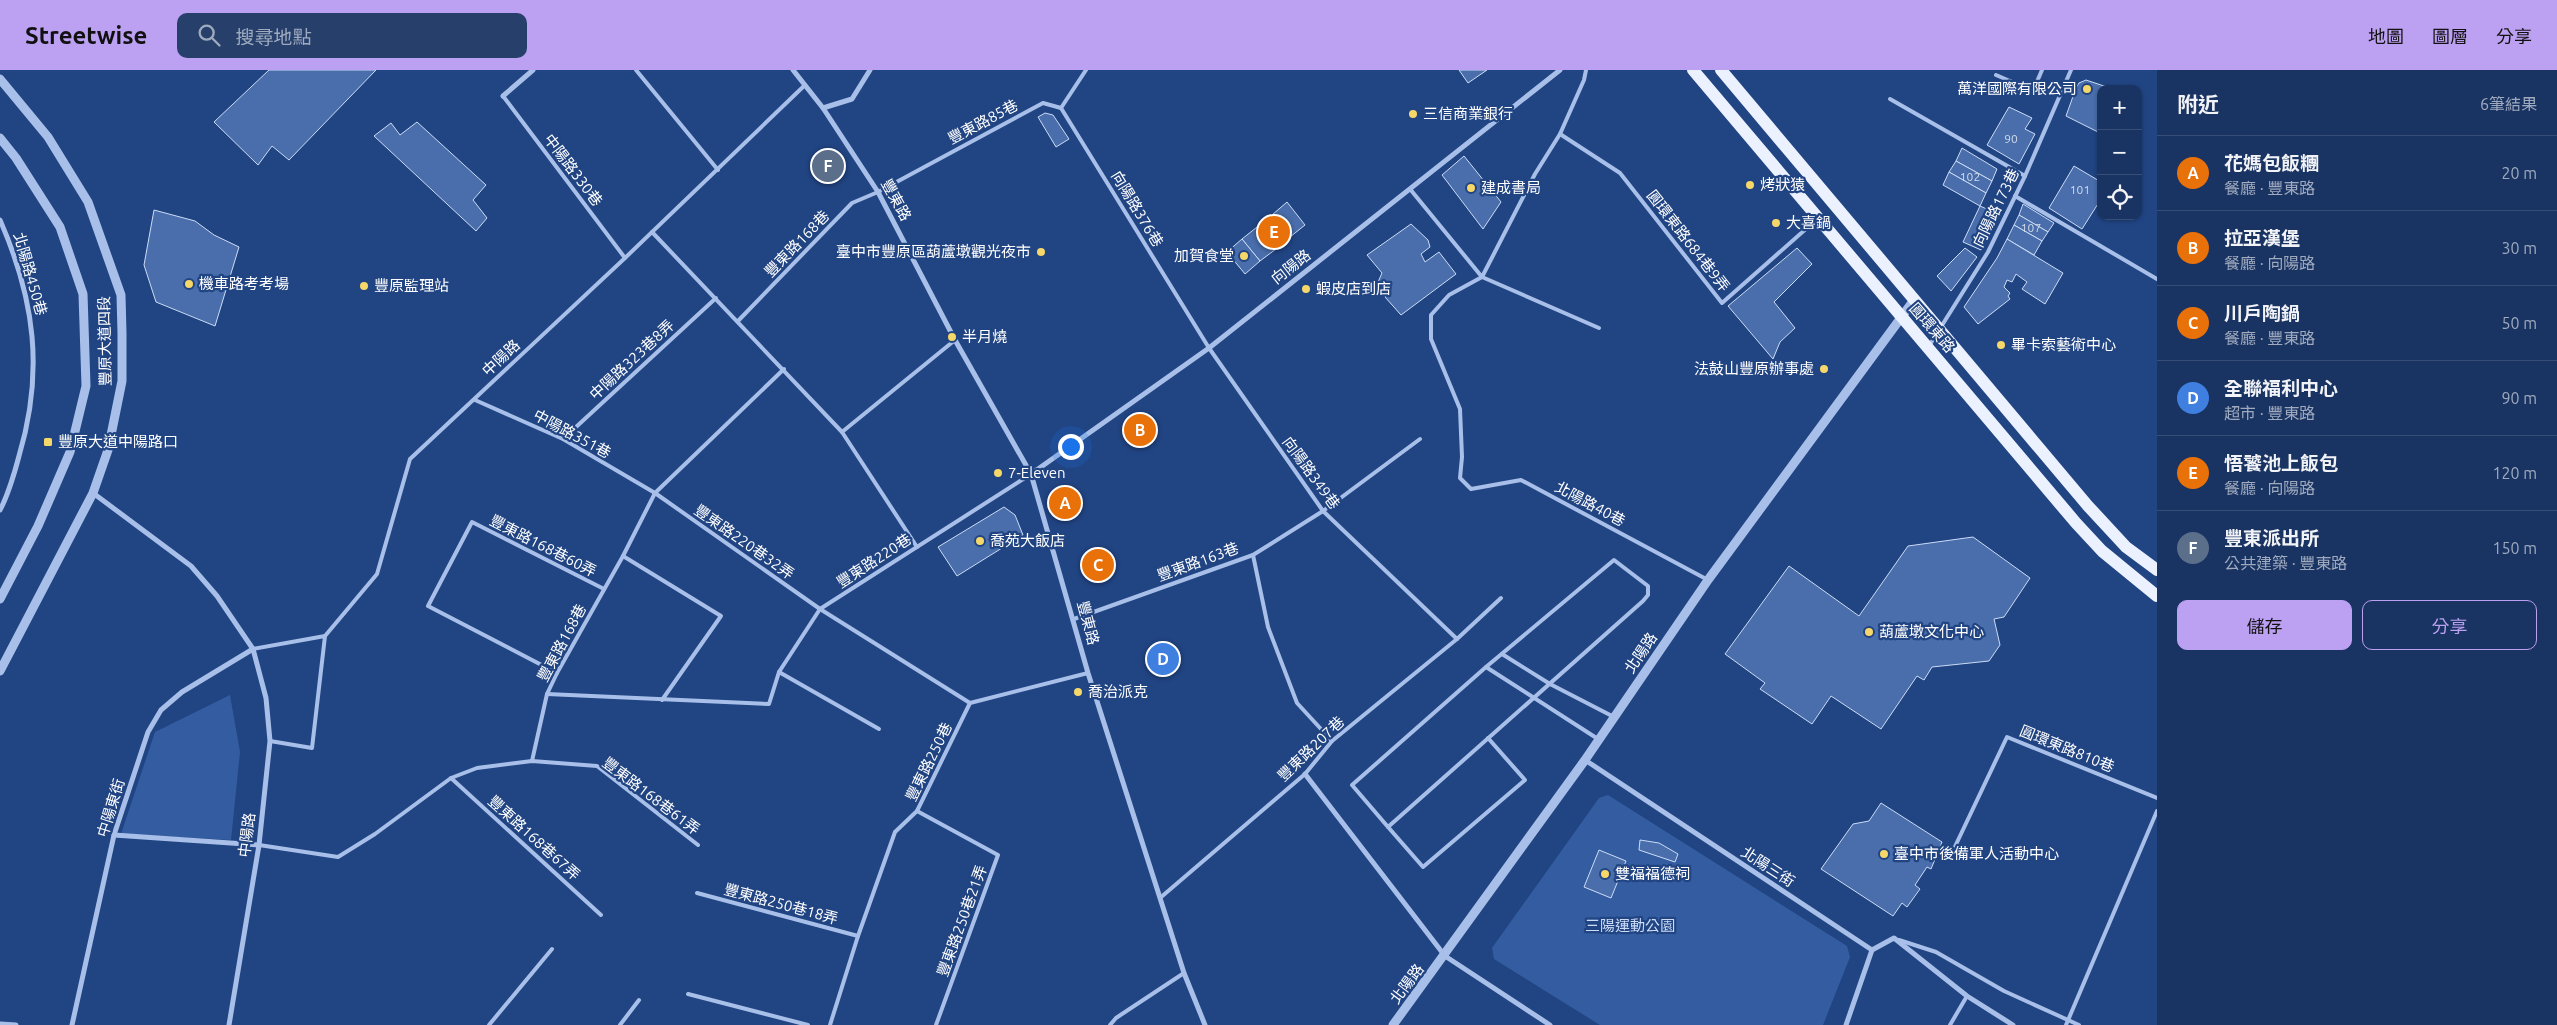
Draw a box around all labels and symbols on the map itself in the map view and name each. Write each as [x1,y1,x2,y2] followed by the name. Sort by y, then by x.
[1957,80,2077,97] place label: 萬洋國際有限公司
[2081,83,2093,95] marker: 萬洋國際有限公司
[945,96,1021,147] street label: 豐東路85巷
[1423,105,1513,122] place label: 三信商業銀行
[1407,108,1419,120] marker: 三信商業銀行
[541,130,606,209] street label: 中陽路330巷
[2004,132,2018,145] house number: 90
[812,147,844,185] pin: F
[1969,166,2022,250] street label: 向陽路173巷
[1108,168,1167,250] street label: 向陽路376巷
[1960,170,1980,183] house number: 102
[878,176,915,224] street label: 豐東路
[1760,176,1805,193] place label: 烤狀猿
[1481,179,1541,196] place label: 建成書局
[1744,179,1756,191] marker: 烤狀猿
[1465,182,1477,194] marker: 建成書局
[2070,183,2090,196] house number: 101
[1644,187,1733,295] street label: 圓環東路684巷9弄
[761,207,832,280] street label: 豐東路168巷
[1258,213,1290,251] pin: E
[1786,214,1831,231] place label: 大喜鍋
[1770,217,1782,229] marker: 大喜鍋
[2021,221,2041,234] house number: 107
[11,230,50,317] street label: 北陽路450巷
[836,243,1031,260] place label: 臺中市豐原區葫蘆墩觀光夜市
[1035,246,1047,258] marker: 臺中市豐原區葫蘆墩觀光夜市
[1268,246,1314,287] street label: 向陽路
[1174,247,1234,264] place label: 加賀食堂
[1238,250,1250,262] marker: 加賀食堂
[199,275,289,292] place label: 機車路考考場
[374,277,449,294] place label: 豐原監理站
[183,278,195,290] marker: 機車路考考場
[358,280,370,292] marker: 豐原監理站
[1316,280,1391,297] place label: 蝦皮店到店
[1300,283,1312,295] marker: 蝦皮店到店
[95,296,114,386] street label: 豐原大道四段
[1906,299,1958,356] street label: 圓環東路
[586,316,677,403] street label: 中陽路323巷8弄
[962,328,1007,345] place label: 半月燒
[946,331,958,343] marker: 半月燒
[478,336,523,379] street label: 中陽路
[2011,336,2116,353] place label: 畢卡索藝術中心
[1995,339,2007,351] marker: 畢卡索藝術中心
[1694,360,1814,377] place label: 法鼓山豐原辦事處
[1818,363,1830,375] marker: 法鼓山豐原辦事處
[531,406,614,461] street label: 中陽路351巷
[1124,411,1156,449] pin: B
[58,433,178,450] place label: 豐原大道中陽路口
[1279,433,1343,512] street label: 向陽路349巷
[1058,434,1084,460] your location
[42,436,54,448] marker: 豐原大道中陽路口
[1008,464,1066,481] place label: 7-Eleven
[992,467,1004,479] marker: 7-Eleven
[1552,478,1628,529] street label: 北陽路40巷
[1049,484,1081,522] pin: A
[691,501,797,582] street label: 豐東路220巷32弄
[487,511,599,580] street label: 豐東路168巷60弄
[833,530,914,591] street label: 豐東路220巷
[990,532,1065,549] place label: 喬苑大飯店
[974,535,986,547] marker: 喬苑大飯店
[1155,539,1241,584] street label: 豐東路163巷
[1082,546,1114,584] pin: C
[1074,599,1103,647] street label: 豐東路
[534,601,589,684] street label: 豐東路168巷
[1879,623,1984,640] place label: 葫蘆墩文化中心
[1863,626,1875,638] marker: 葫蘆墩文化中心
[1621,629,1660,676] street label: 北陽路
[1147,640,1179,678] pin: D
[1088,683,1148,700] place label: 喬治派克
[1072,686,1084,698] marker: 喬治派克
[1274,713,1347,784] street label: 豐東路207巷
[902,720,955,804] street label: 豐東路250巷
[2017,722,2117,775] street label: 圓環東路810巷
[599,754,703,838] street label: 豐東路168巷61弄
[94,777,127,839] street label: 中陽東街
[485,792,584,883] street label: 豐東路168巷67弄
[235,812,258,858] street label: 中陽路
[1738,843,1798,890] street label: 北陽三街
[1894,845,2059,862] place label: 臺中市後備軍人活動中心
[1878,848,1890,860] marker: 臺中市後備軍人活動中心
[933,863,990,979] street label: 豐東路250巷21弄
[1615,865,1690,882] place label: 雙福福德祠
[1599,868,1611,880] marker: 雙福福德祠
[722,880,840,927] street label: 豐東路250巷18弄
[1585,917,1675,934] park label: 三陽運動公園
[1386,961,1427,1007] street label: 北陽路

